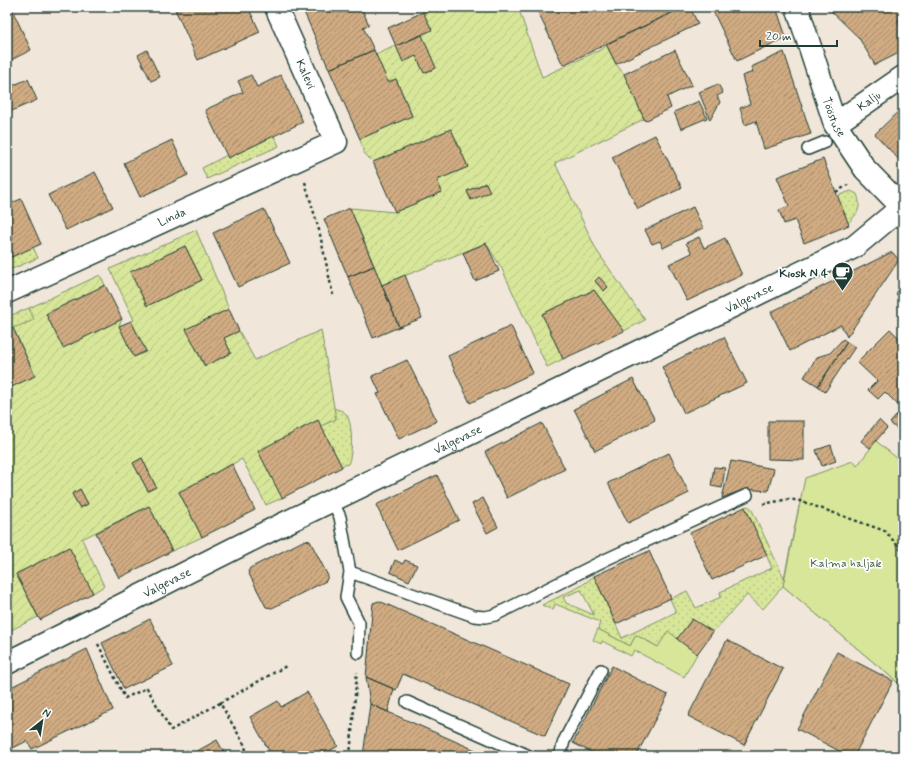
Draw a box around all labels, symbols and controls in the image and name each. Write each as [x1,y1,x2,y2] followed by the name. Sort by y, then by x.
[760,22,837,48] scale bar
[766,29,792,45] text: 20 m
[291,57,319,92] street label: Kalevi
[854,88,884,115] street label: Kalju
[818,95,849,141] street label: Tööstuse
[156,204,189,231] street label: Linda
[830,260,856,293] cafe icon: Kiosk N 4
[779,266,828,282] place label: Kiosk N 4
[723,280,776,317] street label: Valgevase
[431,422,485,459] street label: Valgevase
[810,556,882,572] park label: Kalma haljak
[140,564,194,602] street label: Valgevase
[22,701,62,741] north arrow
[40,705,53,721] text: N

